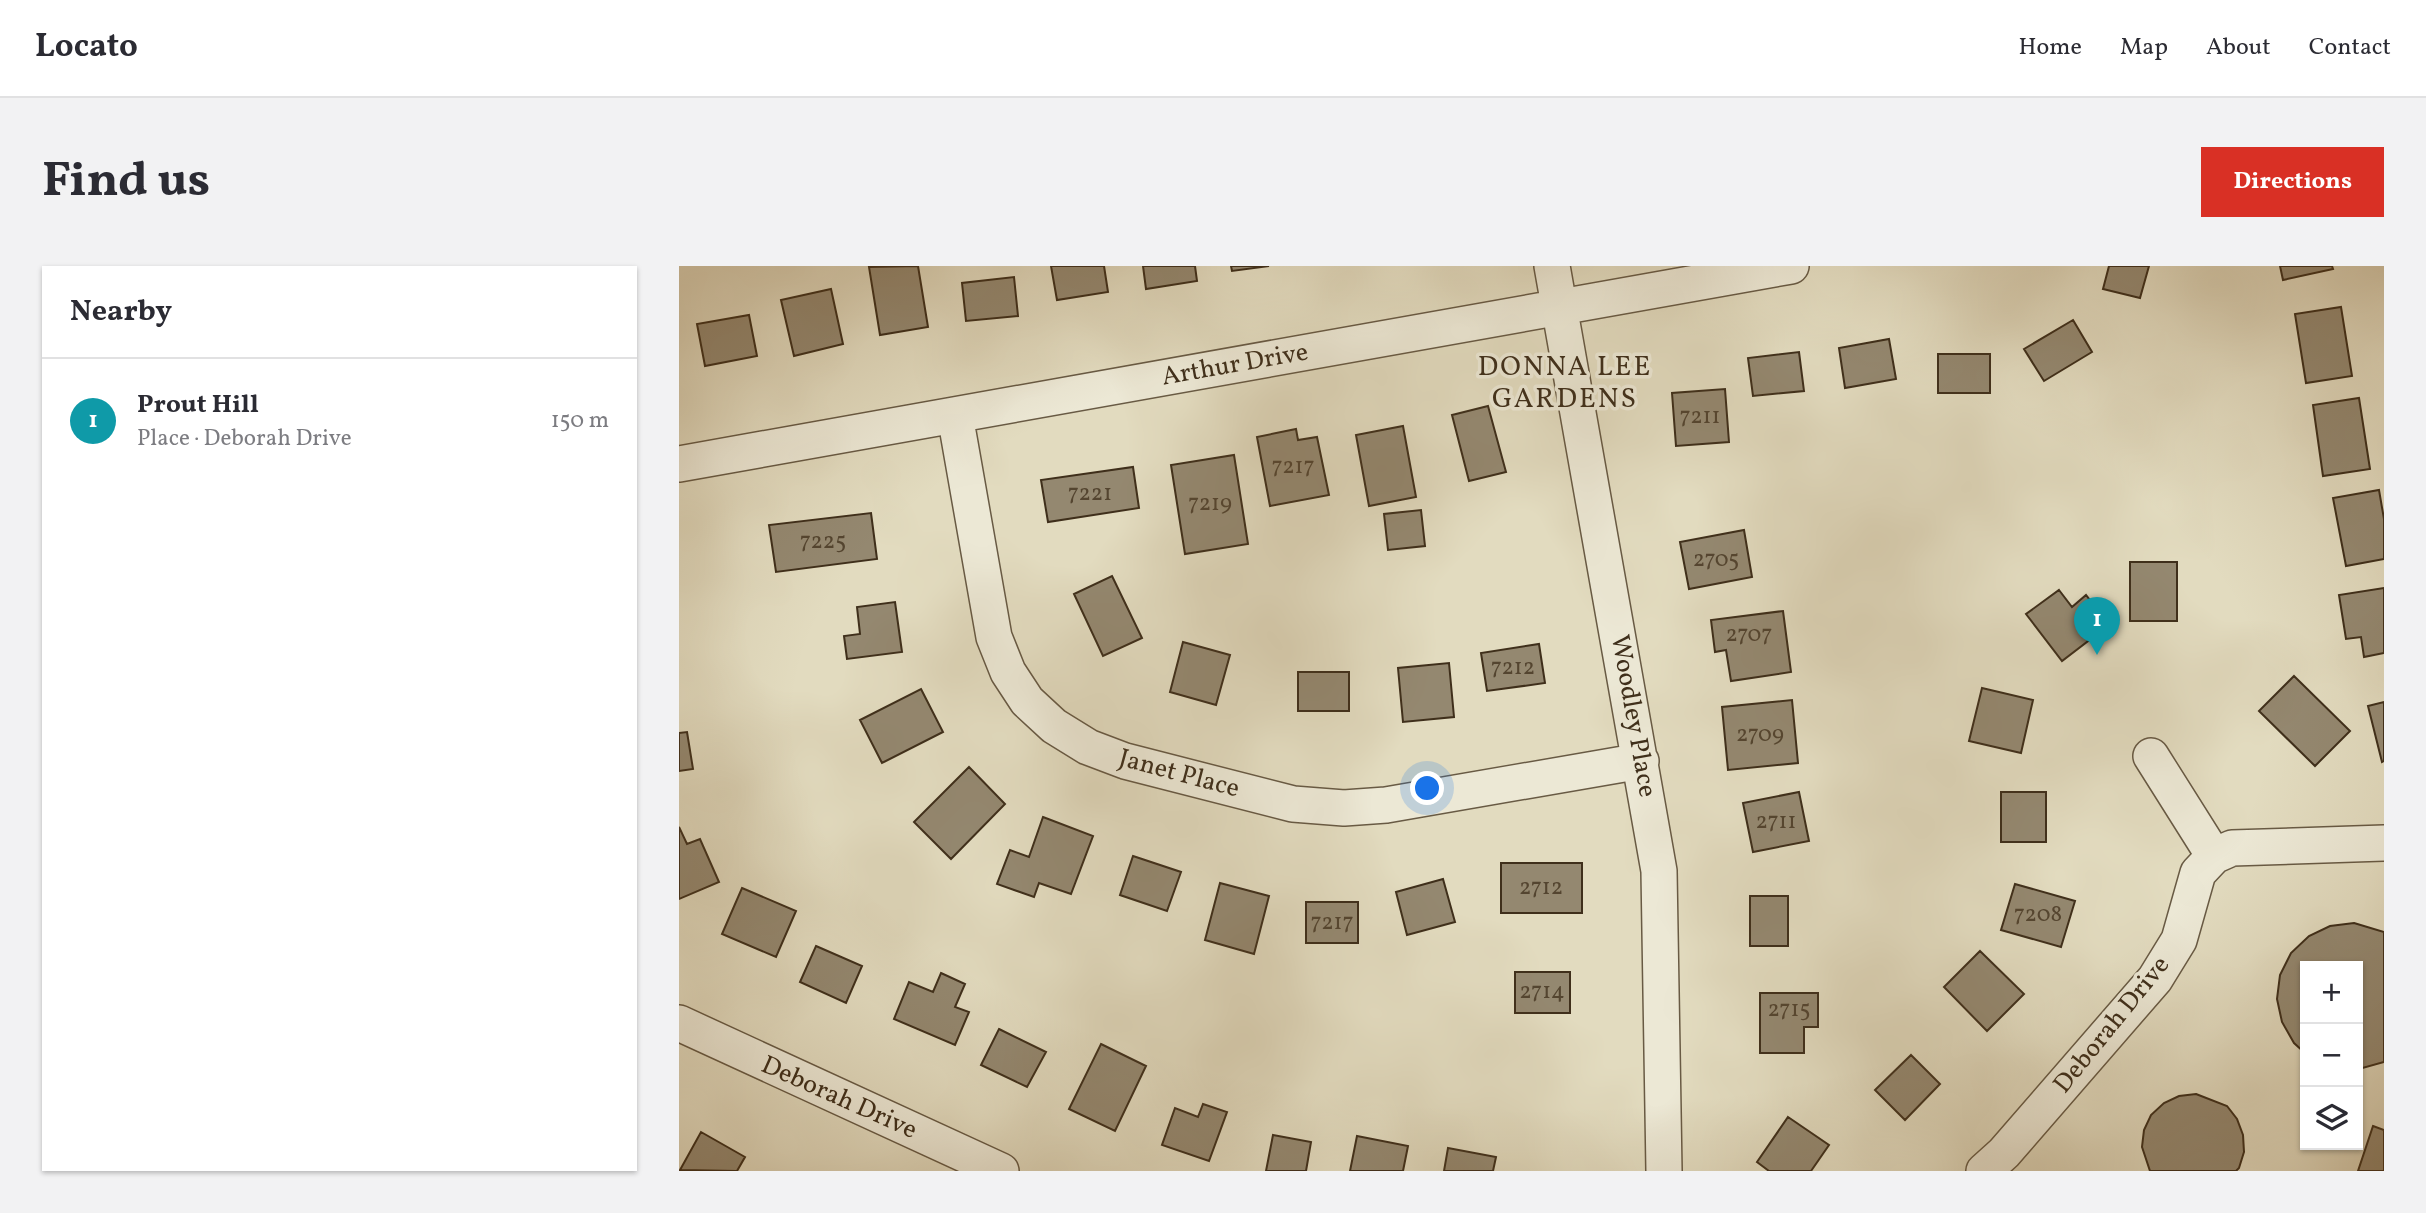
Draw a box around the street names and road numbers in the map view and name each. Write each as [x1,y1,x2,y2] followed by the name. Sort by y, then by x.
[1159,334,1311,396] street label: Arthur Drive
[1601,632,1665,800] street label: Woodley Place
[1115,741,1243,807] street label: Janet Place
[2045,949,2179,1101] street label: Deborah Drive
[755,1048,923,1148] street label: Deborah Drive

